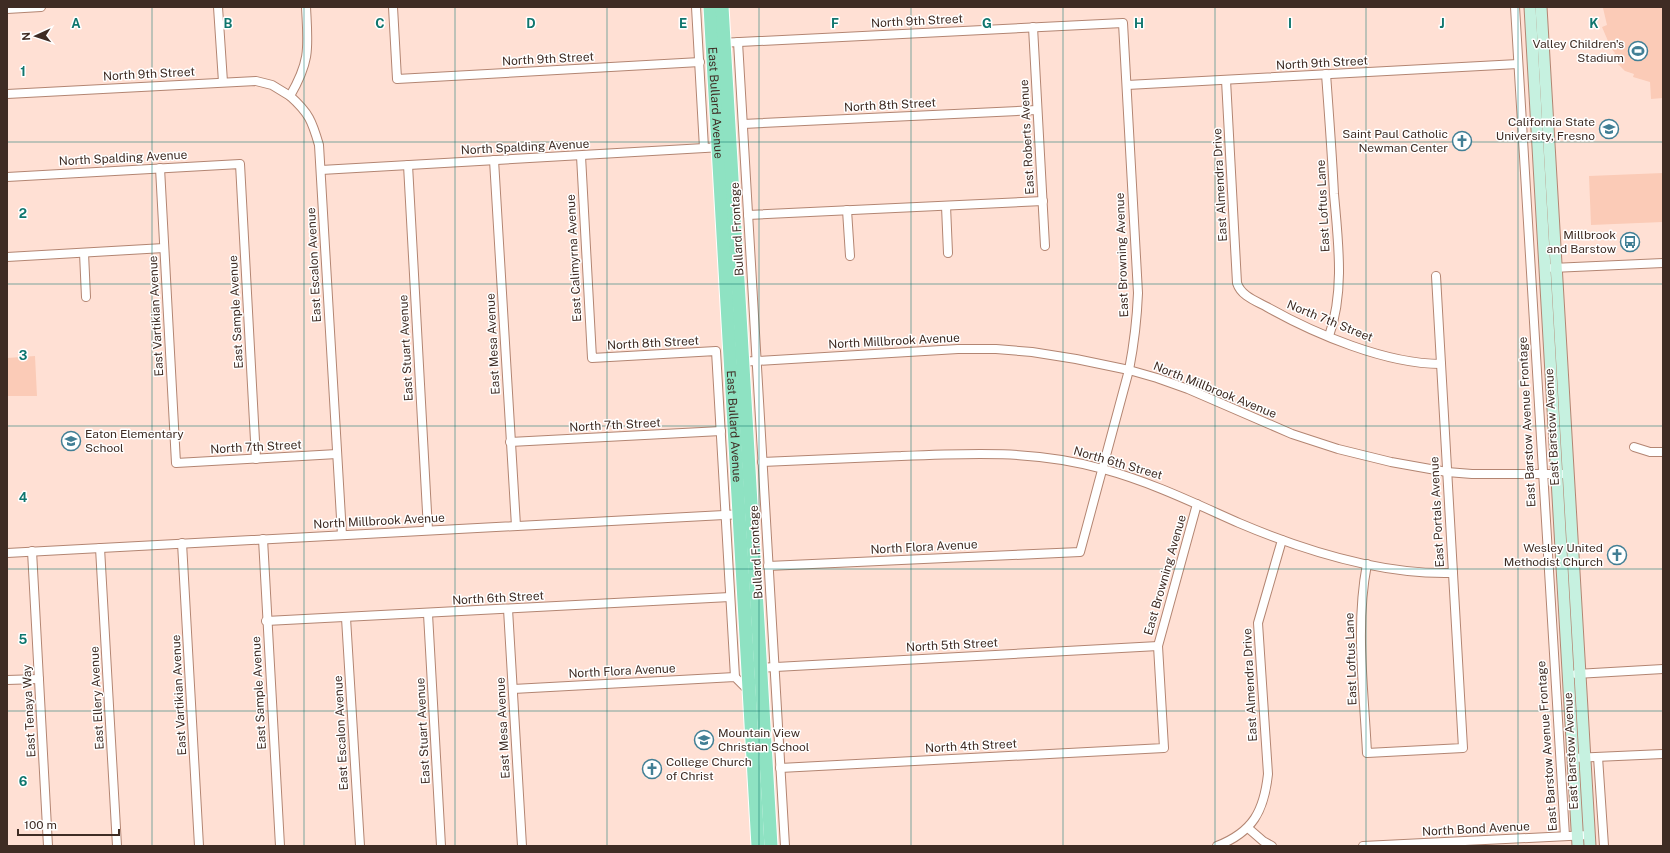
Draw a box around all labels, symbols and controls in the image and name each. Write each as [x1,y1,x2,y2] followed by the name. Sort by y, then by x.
[871,12,964,30] street label: North 9th Street
[16,16,56,56] north arrow
[71,16,81,31] text: A
[224,16,233,31] text: B
[375,16,385,31] text: C
[526,16,536,31] text: D
[679,16,687,31] text: E
[831,16,839,31] text: F
[982,16,992,31] text: G
[1134,16,1144,31] text: H
[1288,16,1292,31] text: I
[1439,16,1445,31] text: J
[1589,16,1599,31] text: K
[20,32,32,41] text: N
[1532,37,1624,65] place label: Valley Children's Stadium
[1627,40,1649,62] sports icon: Valley Children's Stadium
[705,46,726,159] street label: East Bullard Avenue
[502,50,595,68] street label: North 9th Street
[1276,54,1369,72] street label: North 9th Street
[20,64,26,79] text: 1
[103,65,196,83] street label: North 9th Street
[1017,79,1037,195] street label: East Roberts Avenue
[844,96,937,114] street label: North 8th Street
[1496,115,1595,143] place label: California State University, Fresno
[1598,118,1620,140] school or university icon: California State University, Fresno
[1342,127,1448,155] place label: Saint Paul Catholic Newman Center
[1210,128,1230,242] street label: East Almendra Drive
[1451,130,1473,152] church icon: Saint Paul Catholic Newman Center
[460,137,590,157] street label: North Spalding Avenue
[58,148,188,168] street label: North Spalding Avenue
[1314,159,1332,253] street label: East Loftus Lane
[728,182,746,276] street label: Bullard Frontage
[1113,192,1131,318] street label: East Browning Avenue
[564,194,584,322] street label: East Calimyrna Avenue
[19,206,27,221] text: 2
[304,207,324,323] street label: East Escalon Avenue
[1547,228,1617,256] place label: Millbrook and Barstow
[1619,231,1641,253] bus stop icon: Millbrook and Barstow
[146,255,166,377] street label: East Vartikian Avenue
[226,255,246,369] street label: East Sample Avenue
[483,293,503,395] street label: East Mesa Avenue
[396,294,416,402] street label: East Stuart Avenue
[1285,297,1375,345] street label: North 7th Street
[828,331,960,351] street label: North Millbrook Avenue
[607,334,700,352] street label: North 8th Street
[1516,336,1538,508] street label: East Barstow Avenue Frontage
[19,348,28,363] text: 3
[1151,359,1279,421] street label: North Millbrook Avenue
[1542,368,1562,486] street label: East Barstow Avenue
[724,370,744,483] street label: East Bullard Avenue
[569,416,661,434] street label: North 7th Street
[85,427,184,455] place label: Eaton Elementary School
[60,430,82,452] school or university icon: Eaton Elementary School
[210,438,302,456] street label: North 7th Street
[1072,444,1164,482] street label: North 6th Street
[1427,456,1447,568] street label: East Portals Avenue
[19,490,28,505] text: 4
[747,505,765,599] street label: Bullard Frontage
[313,511,445,531] street label: North Millbrook Avenue
[1141,513,1189,637] street label: East Browning Avenue
[870,537,978,557] street label: North Flora Avenue
[1504,541,1603,569] place label: Wesley United Methodist Church
[1606,544,1628,566] church icon: Wesley United Methodist Church
[452,589,545,607] street label: North 6th Street
[1342,612,1360,706] street label: East Loftus Lane
[1240,628,1260,742] street label: East Almendra Drive
[19,632,28,647] text: 5
[169,634,189,756] street label: East Vartikian Avenue
[249,636,269,750] street label: East Sample Avenue
[906,636,999,654] street label: North 5th Street
[87,646,107,750] street label: East Ellery Avenue
[1534,660,1560,832] street label: East Barstow Avenue Frontage
[568,661,676,681] street label: North Flora Avenue
[20,664,38,758] street label: East Tenaya Way
[331,675,351,791] street label: East Escalon Avenue
[413,677,433,785] street label: East Stuart Avenue
[493,677,513,779] street label: East Mesa Avenue
[1561,692,1581,810] street label: East Barstow Avenue
[718,726,810,754] place label: Mountain View Christian School
[693,729,715,751] school or university icon: Mountain View Christian School
[925,737,1018,755] street label: North 4th Street
[666,755,752,783] place label: College Church of Christ
[641,758,663,780] church icon: College Church of Christ
[19,774,28,789] text: 6
[18,811,119,837] scale bar
[24,818,57,832] text: 100 m
[1422,819,1530,839] street label: North Bond Avenue

